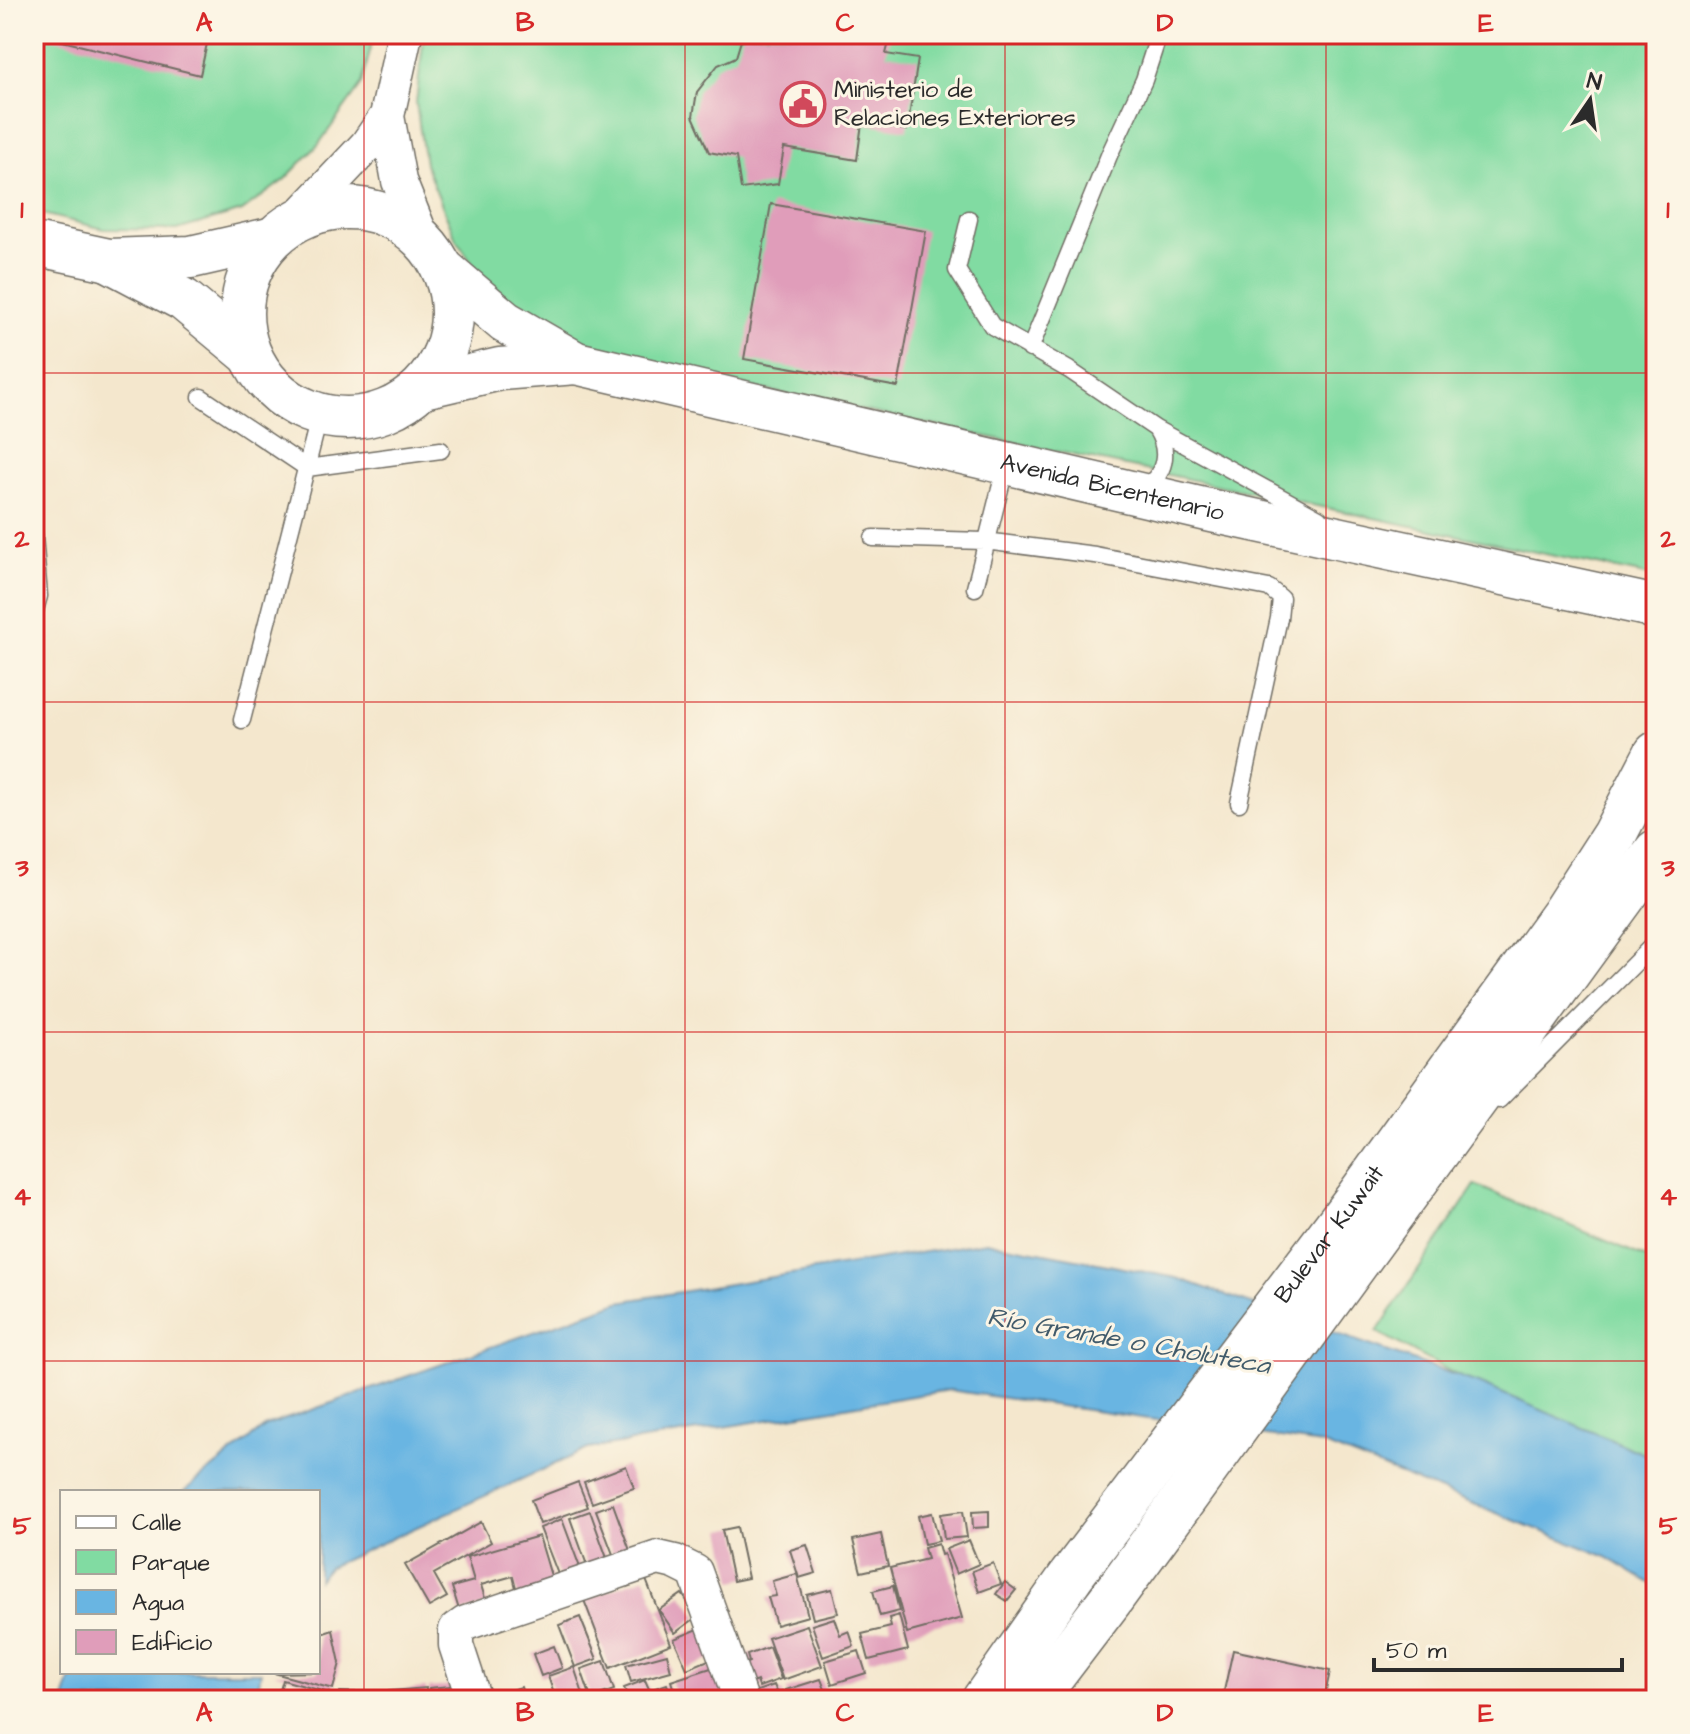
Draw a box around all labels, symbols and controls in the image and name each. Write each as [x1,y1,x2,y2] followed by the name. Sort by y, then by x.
[196,5,213,41] text: A
[516,5,535,41] text: B
[836,5,855,41] text: C
[1157,5,1174,41] text: D
[1478,5,1494,41] text: E
[1550,60,1630,140] north arrow
[1584,65,1605,99] text: N
[834,73,1076,135] place label: Ministerio de Relaciones Exteriores
[779,80,827,128] public building icon: Ministerio de Relaciones Exteriores
[20,192,24,228] text: 1
[1666,192,1670,228] text: 1
[997,445,1228,530] street label: Avenida Bicentenario
[14,521,30,557] text: 2
[1660,521,1676,557] text: 2
[14,850,29,886] text: 3
[1660,850,1675,886] text: 3
[1266,1158,1393,1311] street label: Bulevar Kuwait
[13,1179,31,1215] text: 4
[1659,1179,1677,1215] text: 4
[985,1298,1275,1384] water label: Río Grande o Choluteca
[60,1490,320,1674] legend
[132,1506,182,1540] text: Calle
[13,1508,32,1544] text: 5
[1659,1508,1678,1544] text: 5
[132,1546,210,1580] text: Parque
[132,1586,184,1621] text: Agua
[1374,1622,1622,1672] scale bar
[132,1626,213,1660] text: Edificio
[1386,1634,1447,1668] text: 50 m
[196,1695,213,1731] text: A
[516,1695,535,1731] text: B
[836,1695,855,1731] text: C
[1157,1695,1174,1731] text: D
[1478,1695,1494,1731] text: E

